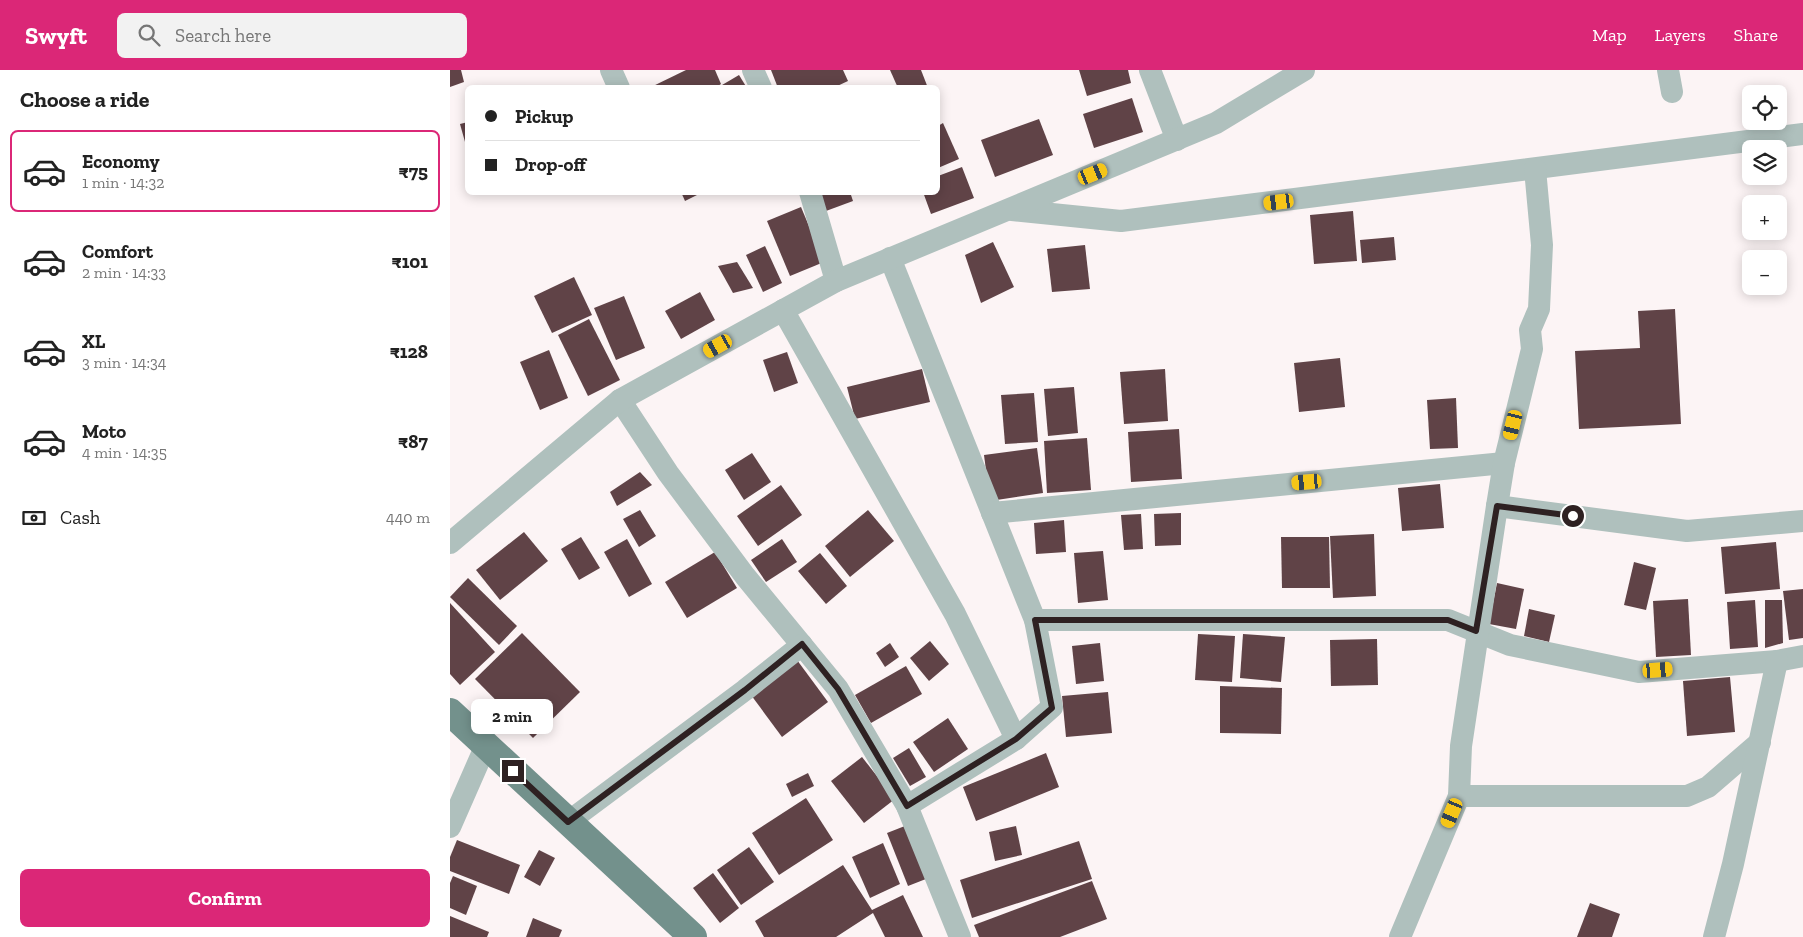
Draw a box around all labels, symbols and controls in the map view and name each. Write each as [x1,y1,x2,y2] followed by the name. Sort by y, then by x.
[117,13,467,58] search box
[25,21,87,50] text: Swyft
[135,21,163,49] icon: search
[175,24,271,47] text: Search here
[1592,24,1627,46] text: Map
[1655,24,1706,46] text: Layers
[1734,24,1778,46] text: Share
[1742,85,1787,295] map controls
[1742,85,1787,130] button: locate
[20,86,150,113] text: Choose a ride
[515,105,573,128] text: Pickup
[1742,140,1787,185] button: layers
[22,149,67,194] icon: car
[82,150,160,173] text: Economy
[515,153,586,176] text: Drop-off
[398,160,428,183] text: ₹75
[1076,161,1109,187] car
[82,173,164,192] text: 1 min · 14:32
[1263,193,1294,211] car
[1742,195,1787,240] button: +
[22,239,67,284] icon: car
[82,240,153,263] text: Comfort
[391,250,428,273] text: ₹101
[1742,250,1787,295] button: −
[82,263,166,282] text: 2 min · 14:33
[22,329,67,374] icon: car
[82,330,105,353] text: XL
[701,332,734,360] car
[390,340,428,363] text: ₹128
[82,353,167,372] text: 3 min · 14:34
[1502,409,1523,441] car
[22,419,67,464] icon: car
[82,420,126,443] text: Moto
[398,430,428,453] text: ₹87
[82,443,167,462] text: 4 min · 14:35
[1291,473,1322,491] car
[20,504,48,532] icon: cash
[1562,505,1584,527] route start
[60,506,100,529] text: Cash
[386,508,430,527] text: 440 m
[1642,661,1673,679] car
[472,698,554,734] callout: 2 min
[492,707,532,726] text: 2 min
[502,760,524,782] route end
[1439,796,1464,830] car
[20,869,430,927] button: Confirm

